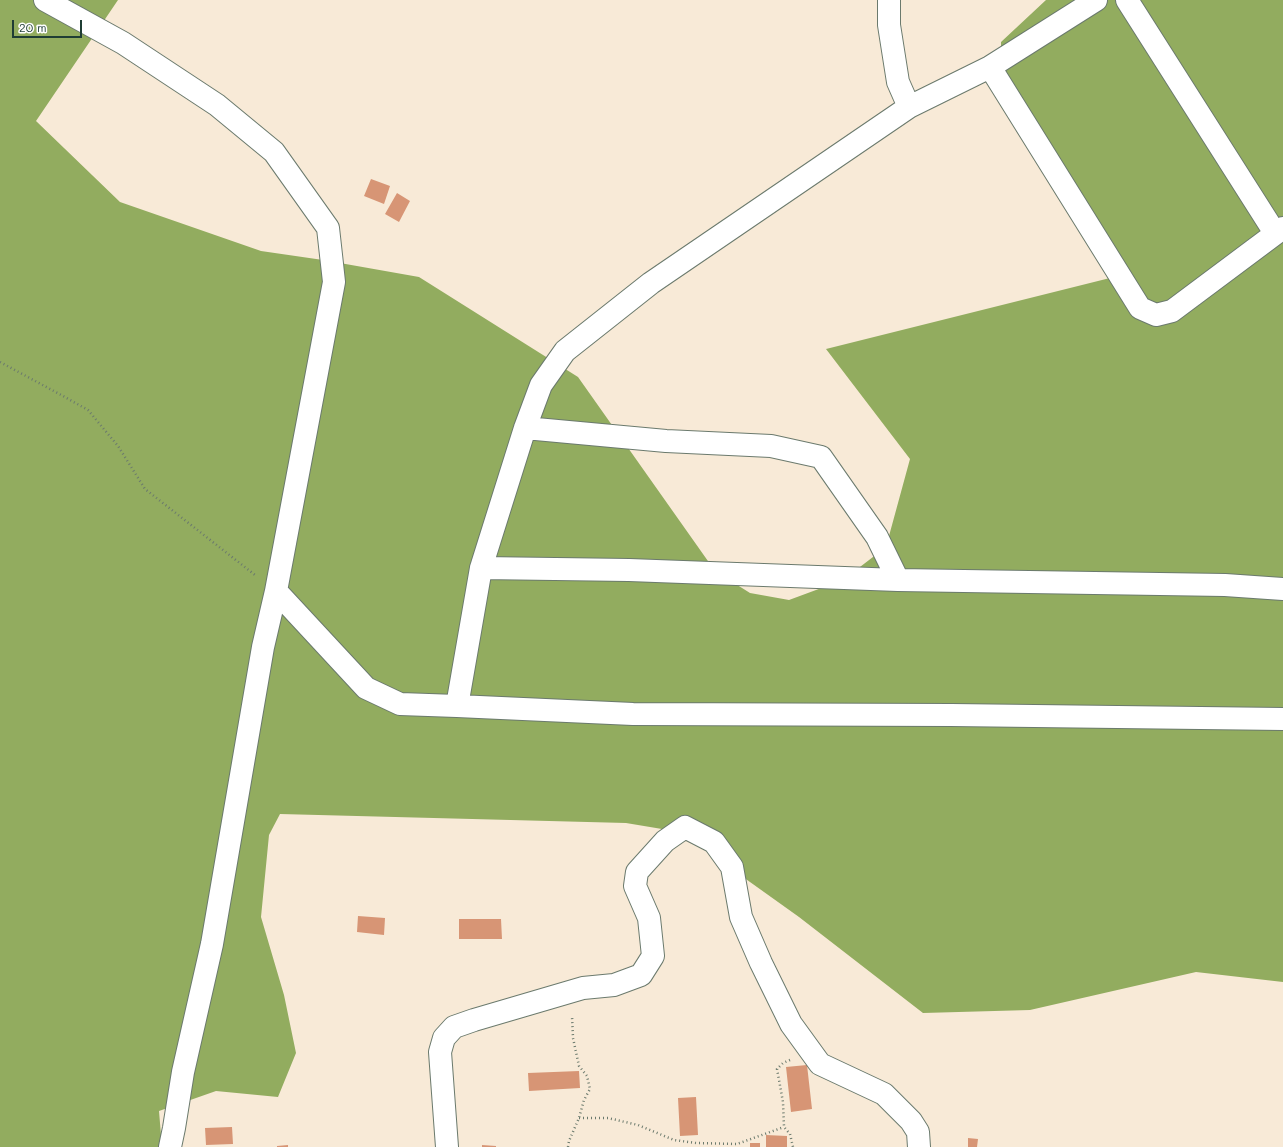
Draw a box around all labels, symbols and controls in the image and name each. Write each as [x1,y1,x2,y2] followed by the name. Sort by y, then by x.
[14,12,84,38] scale bar
[19,19,47,35] text: 20 m

